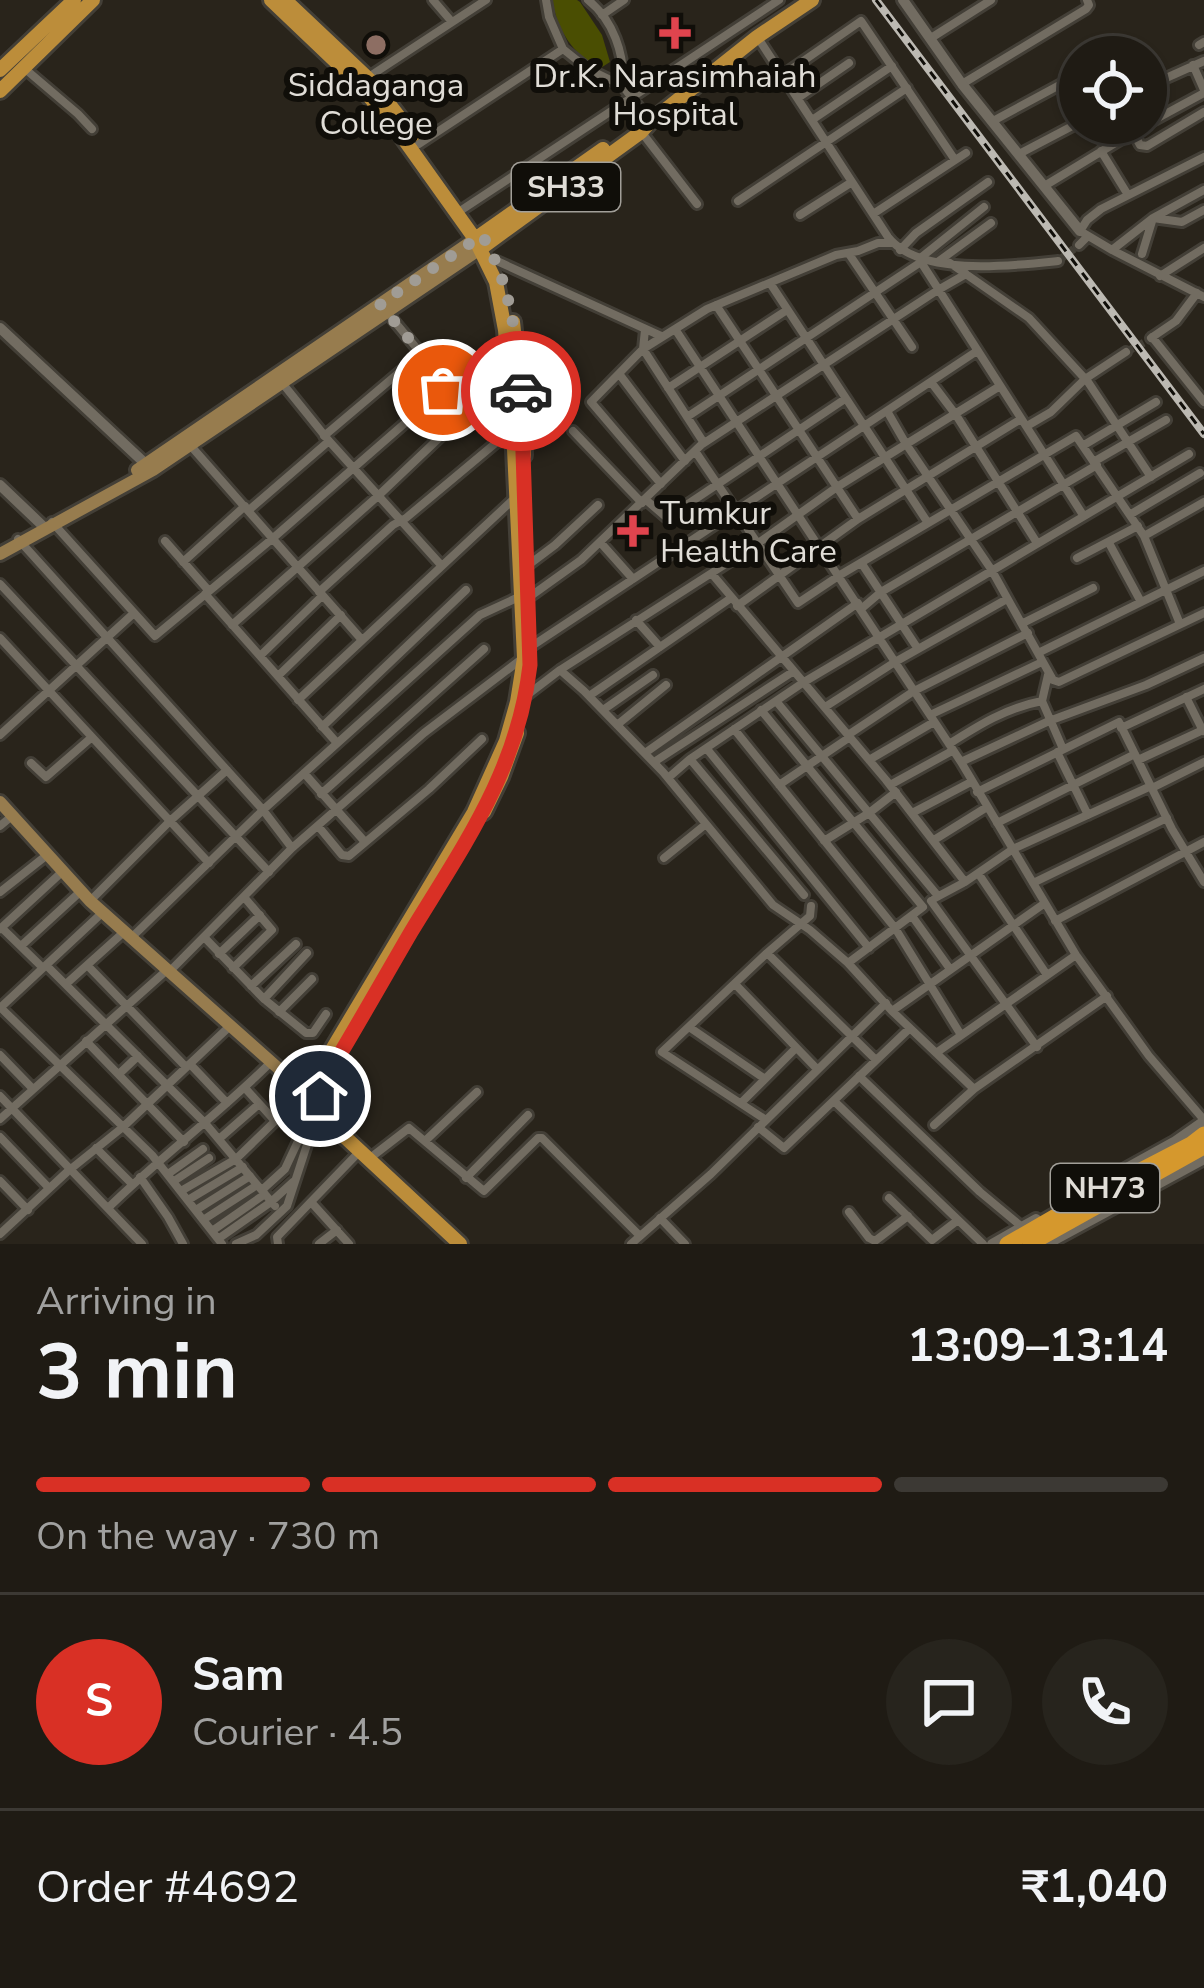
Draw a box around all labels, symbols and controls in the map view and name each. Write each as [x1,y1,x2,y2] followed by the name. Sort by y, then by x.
[659,17,691,49] marker: Dr.K. Narasimhaiah Hospital
[363,32,389,58] marker: Siddaganga College
[1059,36,1167,144] map controls
[1059,36,1167,144] button: locate
[533,54,817,137] place label: Dr.K. Narasimhaiah Hospital
[288,63,464,146] place label: Siddaganga College
[512,163,620,211] road number: SH33
[461,331,581,451] courier
[392,339,494,441] pin
[410,357,476,423] icon: bag
[488,358,554,424] icon: car
[660,491,837,574] place label: Tumkur Health Care
[617,515,649,547] marker: Tumkur Health Care
[269,1045,371,1147] pin
[287,1063,353,1129] icon: home
[1051,1164,1159,1212] road number: NH73
[36,1275,217,1328] text: Arriving in
[907,1316,1168,1377] text: 13:09–13:14
[36,1319,238,1426] text: 3 min
[36,1510,380,1563] text: On the way · 730 m
[886,1639,1012,1765] button: chat
[1042,1639,1168,1765] button: phone
[192,1645,284,1706] text: Sam
[85,1671,113,1732] text: S
[192,1706,403,1759] text: Courier · 4.5
[36,1857,299,1918] text: Order #4692
[1022,1857,1168,1918] text: ₹1,040

